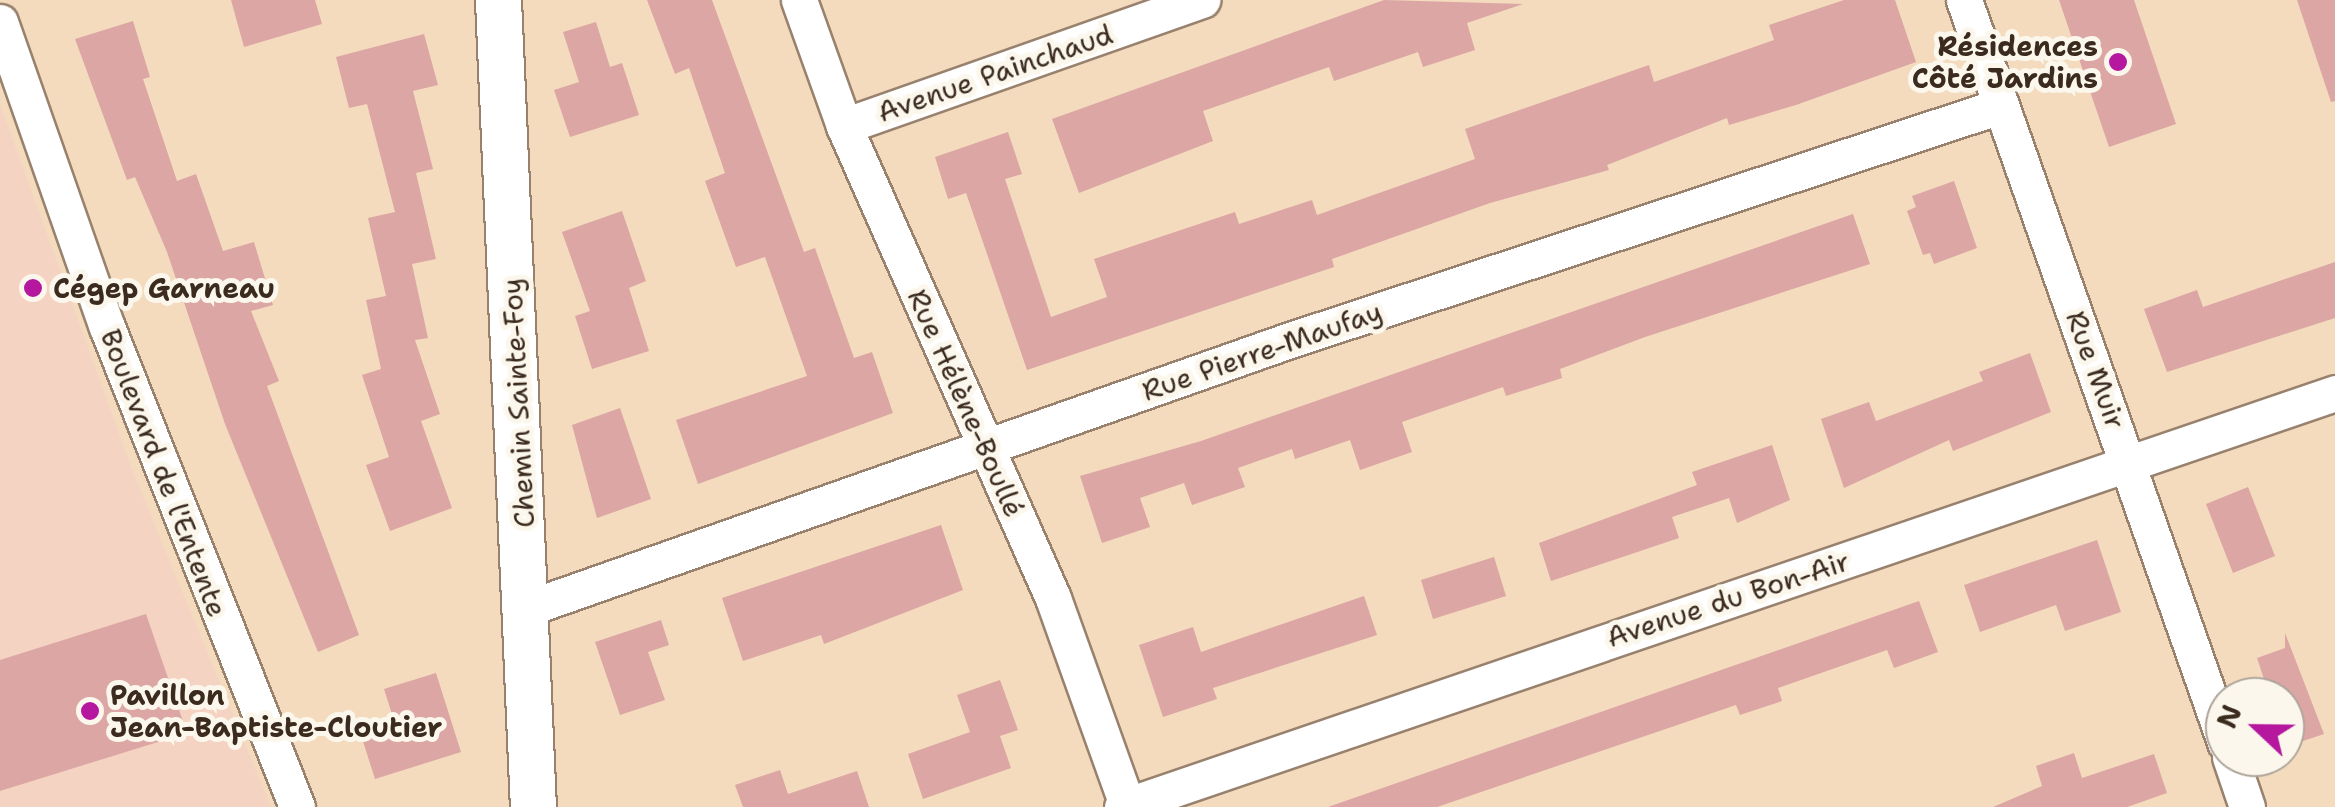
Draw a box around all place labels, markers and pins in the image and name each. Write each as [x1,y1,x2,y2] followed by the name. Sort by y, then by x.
[1912,29,2098,95] place label: Résidences Côté Jardins
[2107,51,2129,73] marker: Résidences Côté Jardins
[53,271,275,305] place label: Cégep Garneau
[22,277,44,299] marker: Cégep Garneau
[110,678,442,744] place label: Pavillon Jean-Baptiste-Cloutier
[79,700,101,722] marker: Pavillon Jean-Baptiste-Cloutier

